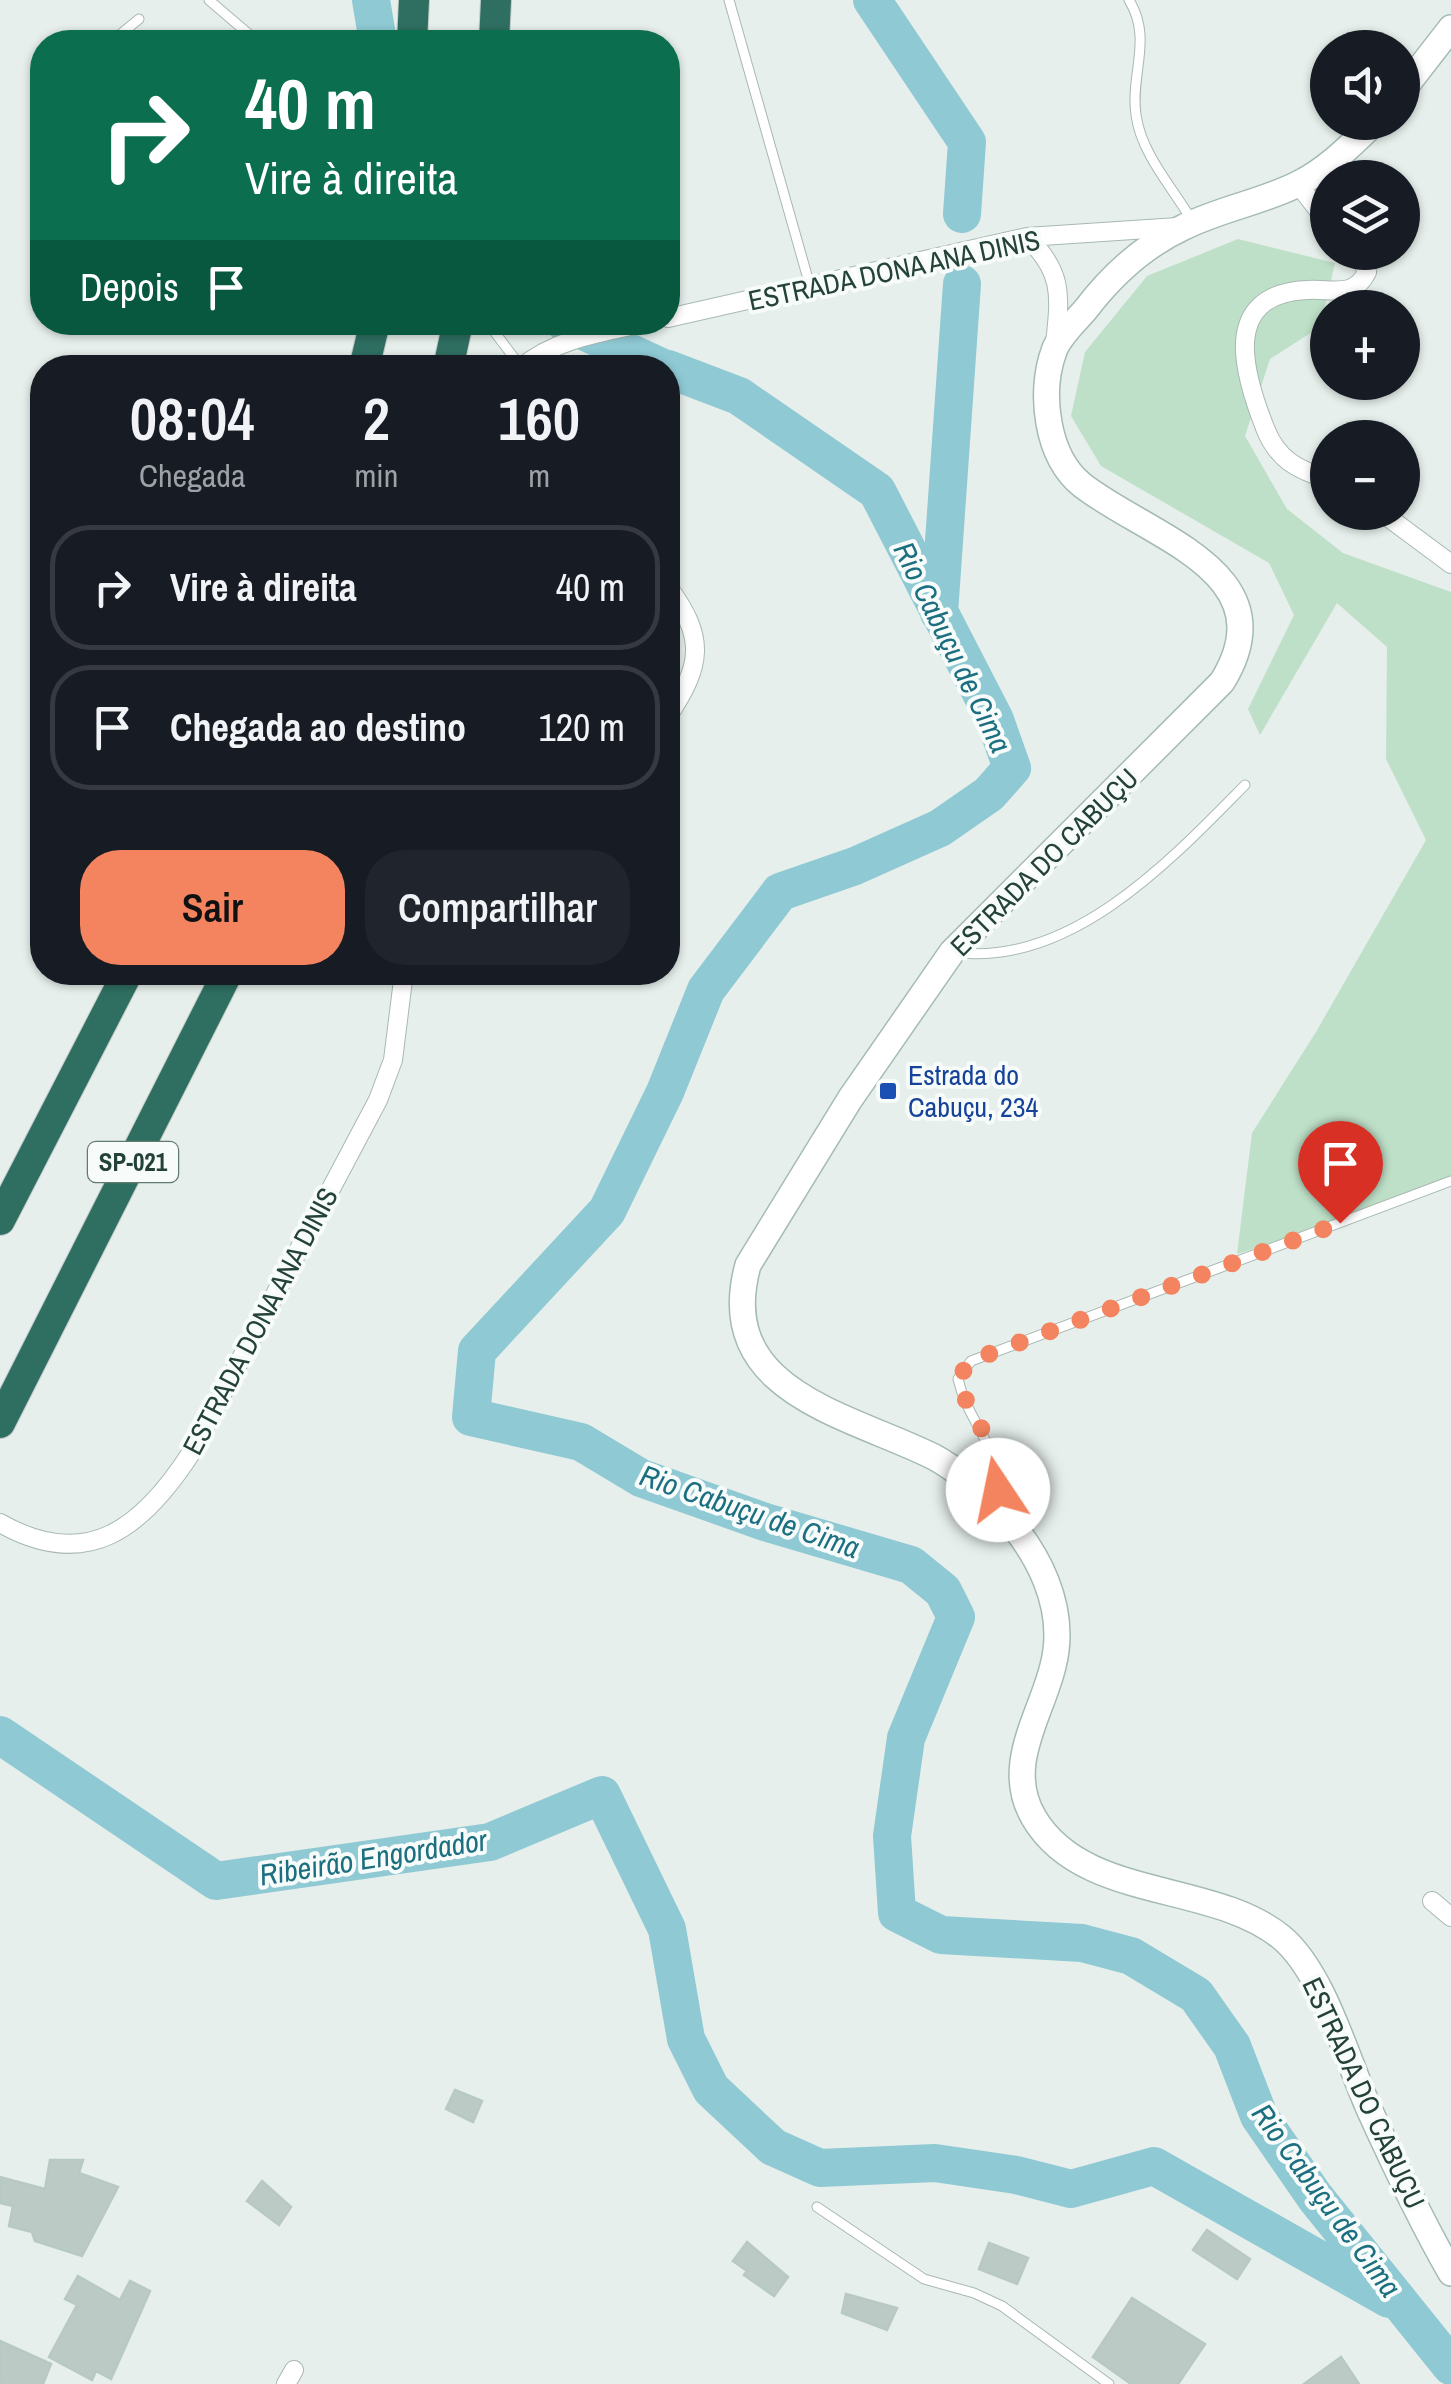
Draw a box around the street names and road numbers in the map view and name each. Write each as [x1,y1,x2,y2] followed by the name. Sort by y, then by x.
[745,221,1043,319] street label: ESTRADA DONA ANA DINIS
[942,760,1146,964] street label: ESTRADA DO CABUÇU
[88,1142,178,1182] road number: SP-021
[173,1181,347,1461] street label: ESTRADA DONA ANA DINIS
[1294,1971,1434,2215] street label: ESTRADA DO CABUÇU

